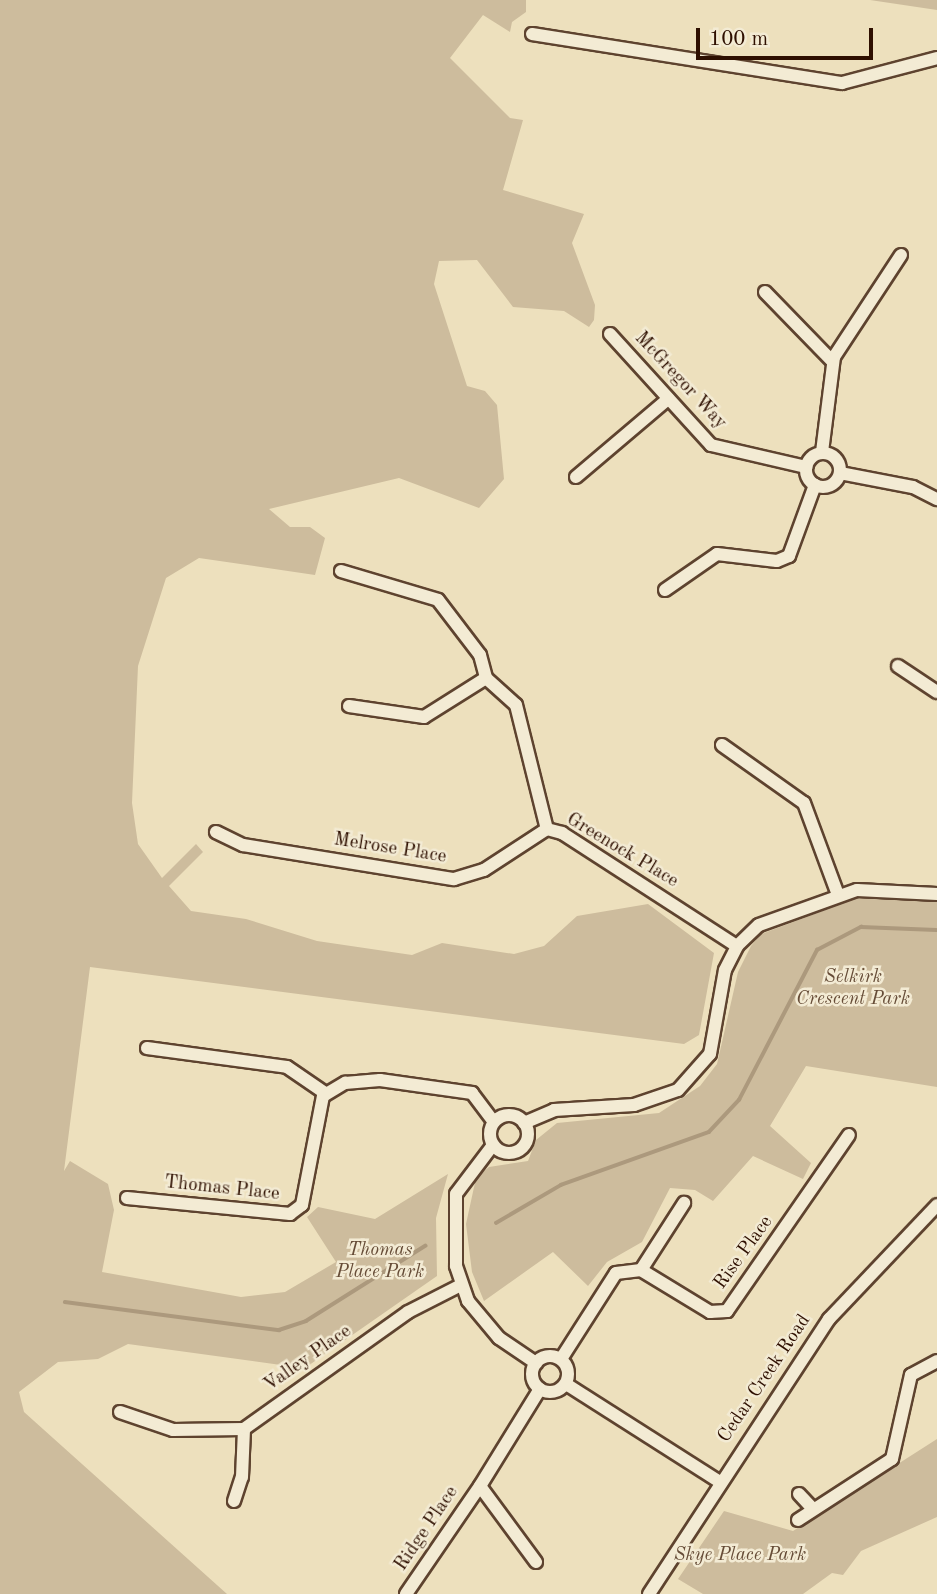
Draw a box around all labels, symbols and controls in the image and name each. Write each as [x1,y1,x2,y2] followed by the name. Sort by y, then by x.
[699,14,876,58] scale bar
[709,29,768,50] text: 100 m
[629,327,731,435] street label: McGregor Way
[562,809,682,893] street label: Greenock Place
[332,829,448,869] street label: Melrose Place
[796,967,910,1011] park label: Selkirk Crescent Park
[163,1172,281,1206] street label: Thomas Place
[710,1212,778,1294] street label: Rise Place
[336,1240,424,1284] park label: Thomas Place Park
[714,1311,816,1447] street label: Cedar Creek Road
[260,1321,356,1397] street label: Valley Place
[390,1482,464,1576] street label: Ridge Place
[674,1545,806,1567] park label: Skye Place Park

